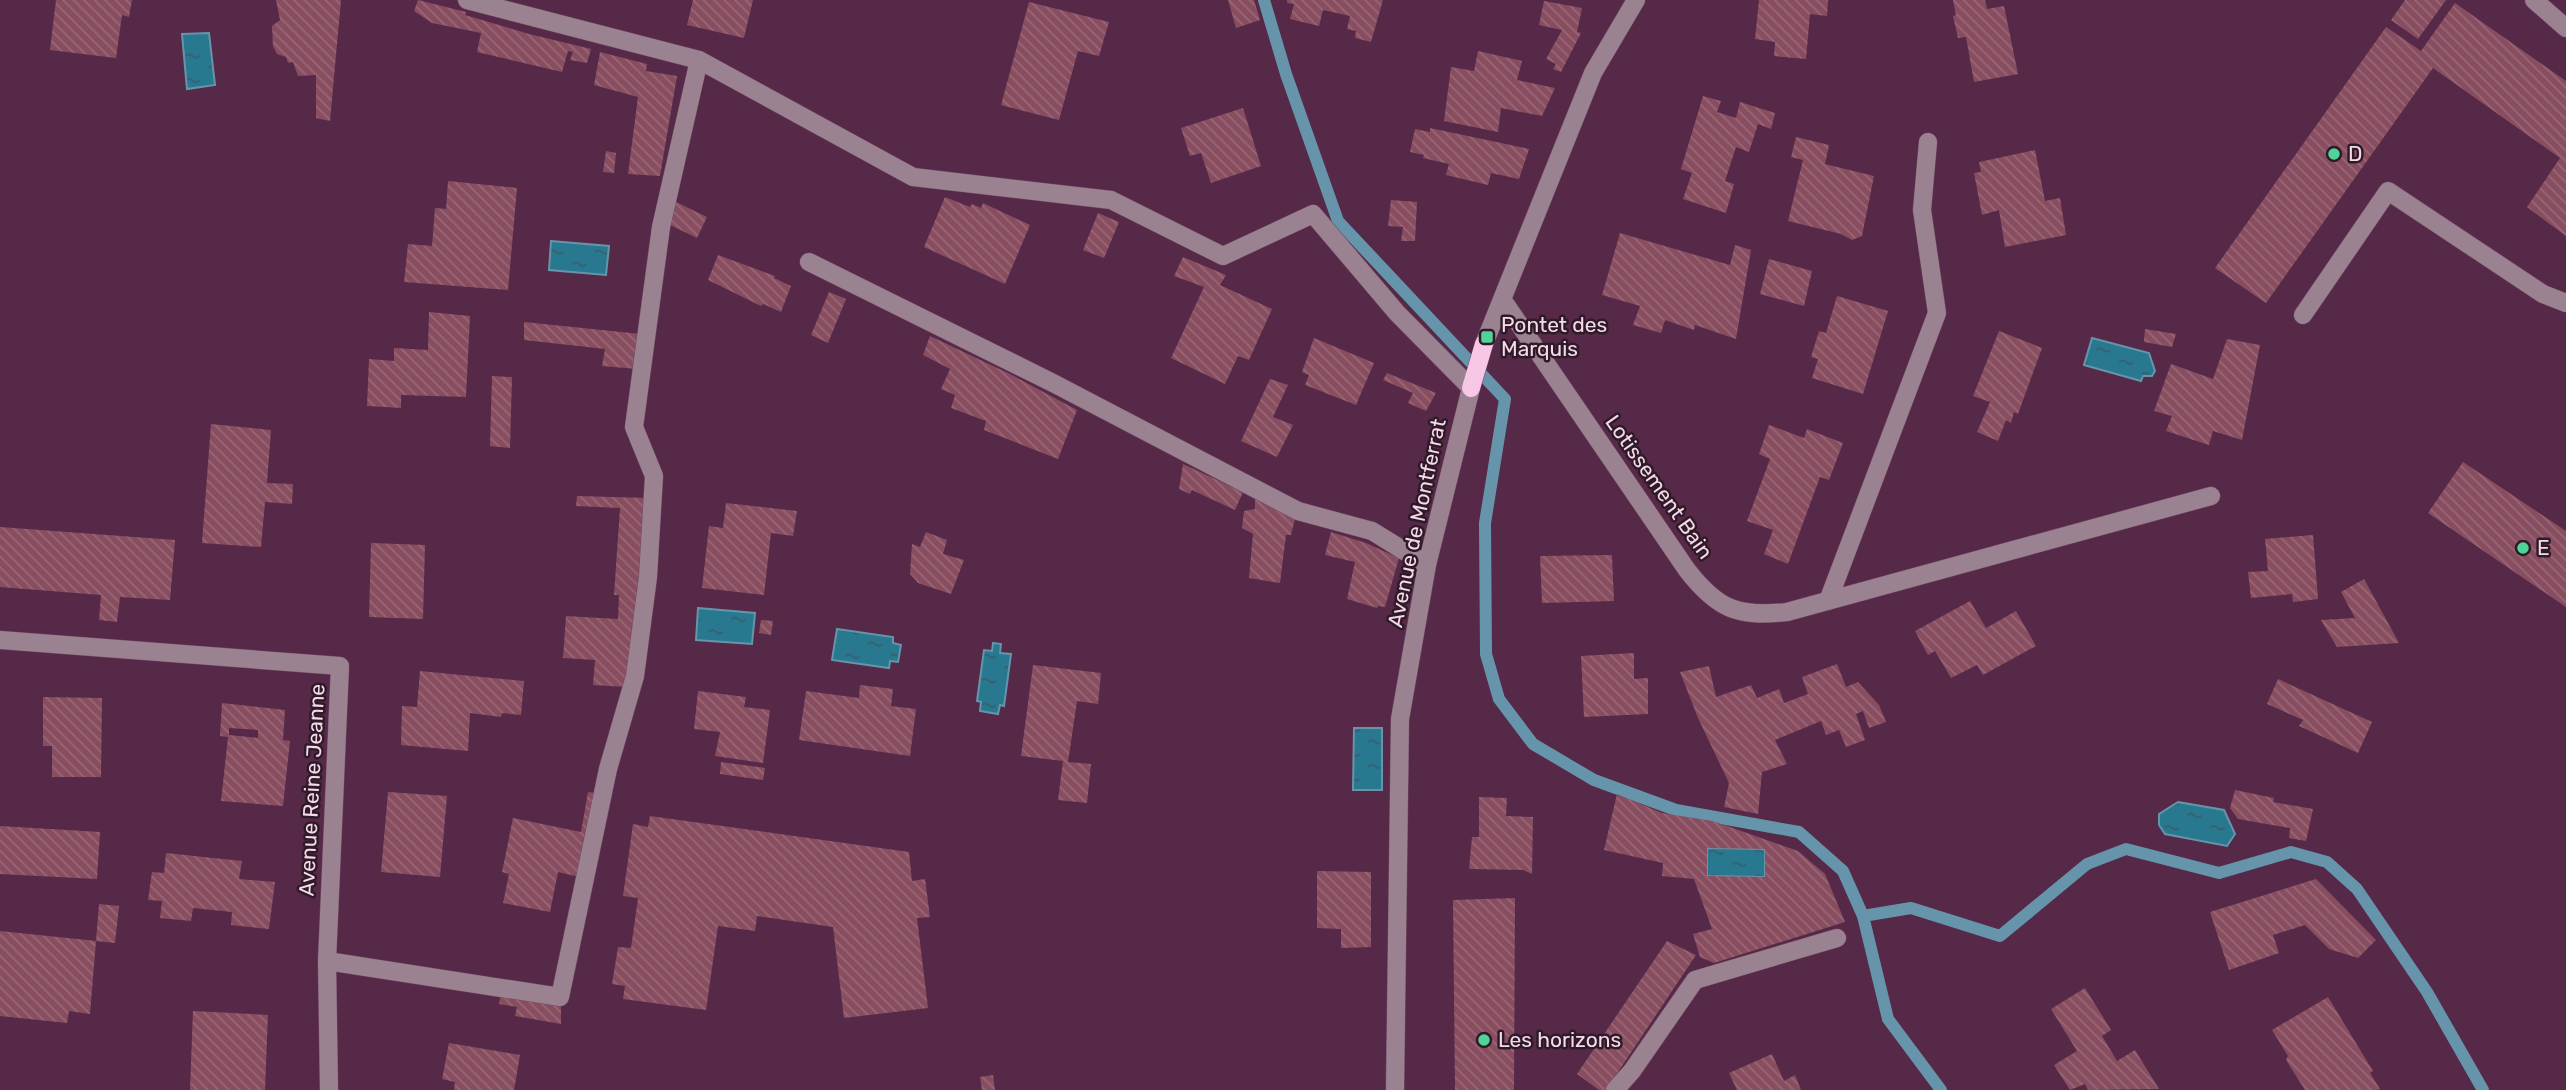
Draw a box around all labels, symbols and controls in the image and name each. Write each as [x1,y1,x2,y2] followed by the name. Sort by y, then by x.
[2348,141,2362,166] place label: D
[2326,146,2342,162] marker: D
[1501,312,1607,361] place label: Pontet des Marquis
[1479,329,1495,345] marker: Pontet des Marquis
[1600,410,1718,563] street label: Lotissement Bain
[1382,416,1451,630] street label: Avenue de Montferrat
[2537,535,2550,560] place label: E
[2515,540,2531,556] marker: E
[293,683,330,897] street label: Avenue Reine Jeanne
[1498,1027,1621,1052] place label: Les horizons
[1476,1032,1492,1048] marker: Les horizons

